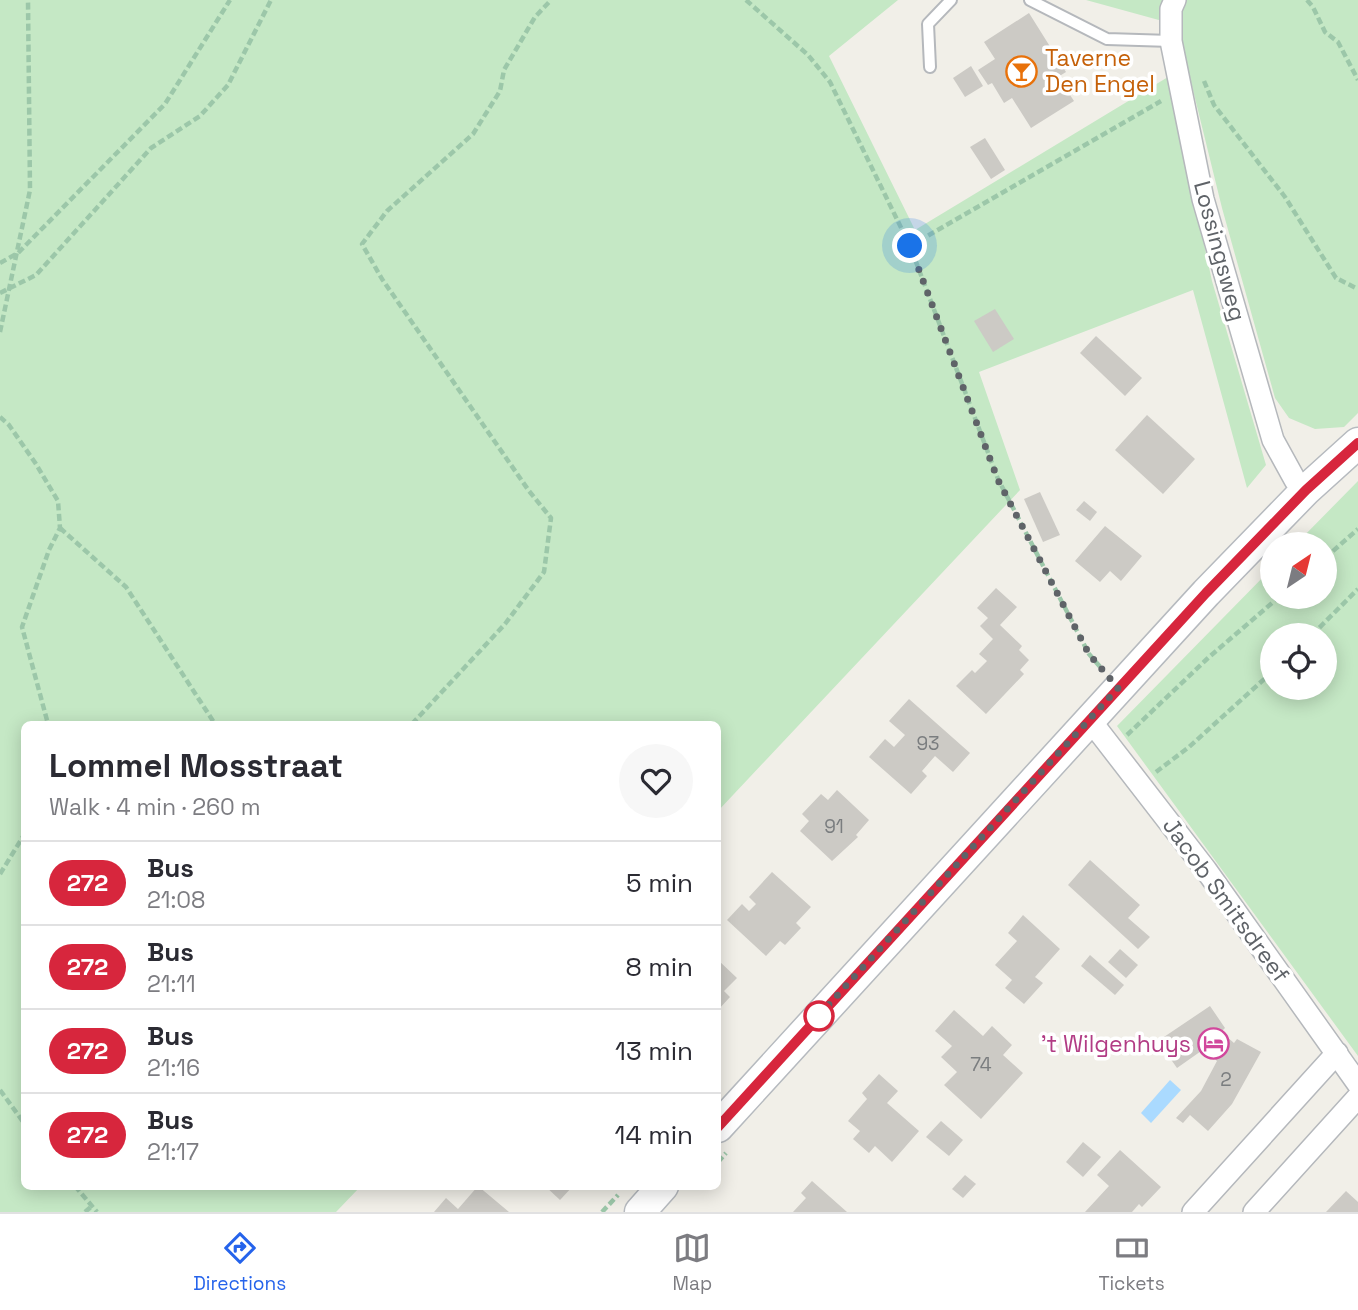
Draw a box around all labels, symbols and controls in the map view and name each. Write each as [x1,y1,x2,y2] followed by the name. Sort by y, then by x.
[1045,43,1155,99] place label: Taverne Den Engel
[1005,54,1039,88] bar icon: Taverne Den Engel
[1187,178,1253,324] street label: Lossingsweg
[892,228,927,263] your location
[1260,532,1337,609] north arrow
[1260,532,1337,700] map controls
[1260,623,1337,700] button: locate
[916,731,940,756] house number: 93
[619,744,693,818] button: heart
[49,745,343,787] text: Lommel Mosstraat
[49,792,261,822] text: Walk · 4 min · 260 m
[1156,812,1296,988] street label: Jacob Smitsdreef
[824,814,844,839] house number: 91
[147,851,194,885] text: Bus
[626,866,693,900] text: 5 min
[67,867,108,898] text: 272
[147,885,205,915] text: 21:08
[147,935,194,969] text: Bus
[625,950,693,984] text: 8 min
[67,951,108,982] text: 272
[147,969,196,999] text: 21:11
[804,1001,834,1031] unlabelled marker
[147,1019,194,1053] text: Bus
[1197,1027,1231,1061] hotel icon: 't Wilgenhuys
[1041,1029,1191,1059] place label: 't Wilgenhuys
[615,1034,693,1068] text: 13 min
[67,1035,108,1066] text: 272
[970,1052,992,1077] house number: 74
[147,1053,200,1083] text: 21:16
[1220,1067,1232,1092] house number: 2
[147,1103,194,1137] text: Bus
[615,1118,693,1152] text: 14 min
[67,1119,108,1150] text: 272
[147,1137,199,1167] text: 21:17
[193,1229,286,1296] tab: Directions
[673,1229,712,1296] tab: Map
[1098,1229,1165,1296] tab: Tickets

